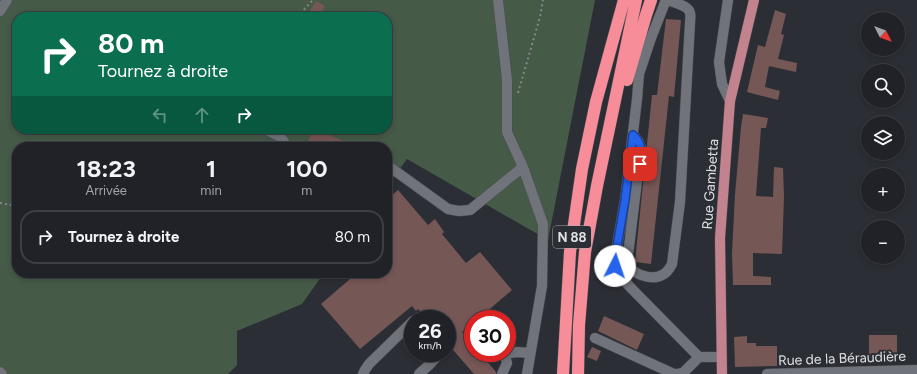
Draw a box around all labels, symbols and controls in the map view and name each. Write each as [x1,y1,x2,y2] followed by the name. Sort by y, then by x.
[861,12,905,56] north arrow
[861,12,905,264] map controls
[98,26,164,60] text: 80 m
[32,28,84,80] icon: right
[98,60,228,82] text: Tournez à droite
[861,64,905,108] button: search
[149,104,171,126] icon: left
[191,104,213,126] icon: ahead
[233,104,255,126] icon: right
[861,116,905,160] button: layers
[699,138,722,230] street label: Rue Gambetta
[623,147,657,181] pin
[629,153,651,175] icon: arrive
[77,154,136,183] text: 18:23
[206,154,216,183] text: 1
[286,154,327,183] text: 100
[861,168,905,212] button: +
[85,183,127,198] text: Arrivée
[200,183,222,198] text: min
[301,183,312,198] text: m
[861,220,905,264] button: −
[34,226,56,248] icon: right
[553,226,591,248] road number: N 88
[68,228,179,246] text: Tournez à droite
[335,228,370,246] text: 80 m
[594,245,636,287] position arrow
[464,310,516,362] speed limit sign: 30
[418,319,442,343] text: 26
[419,339,441,352] text: km/h
[778,348,907,369] street label: Rue de la Béraudière

